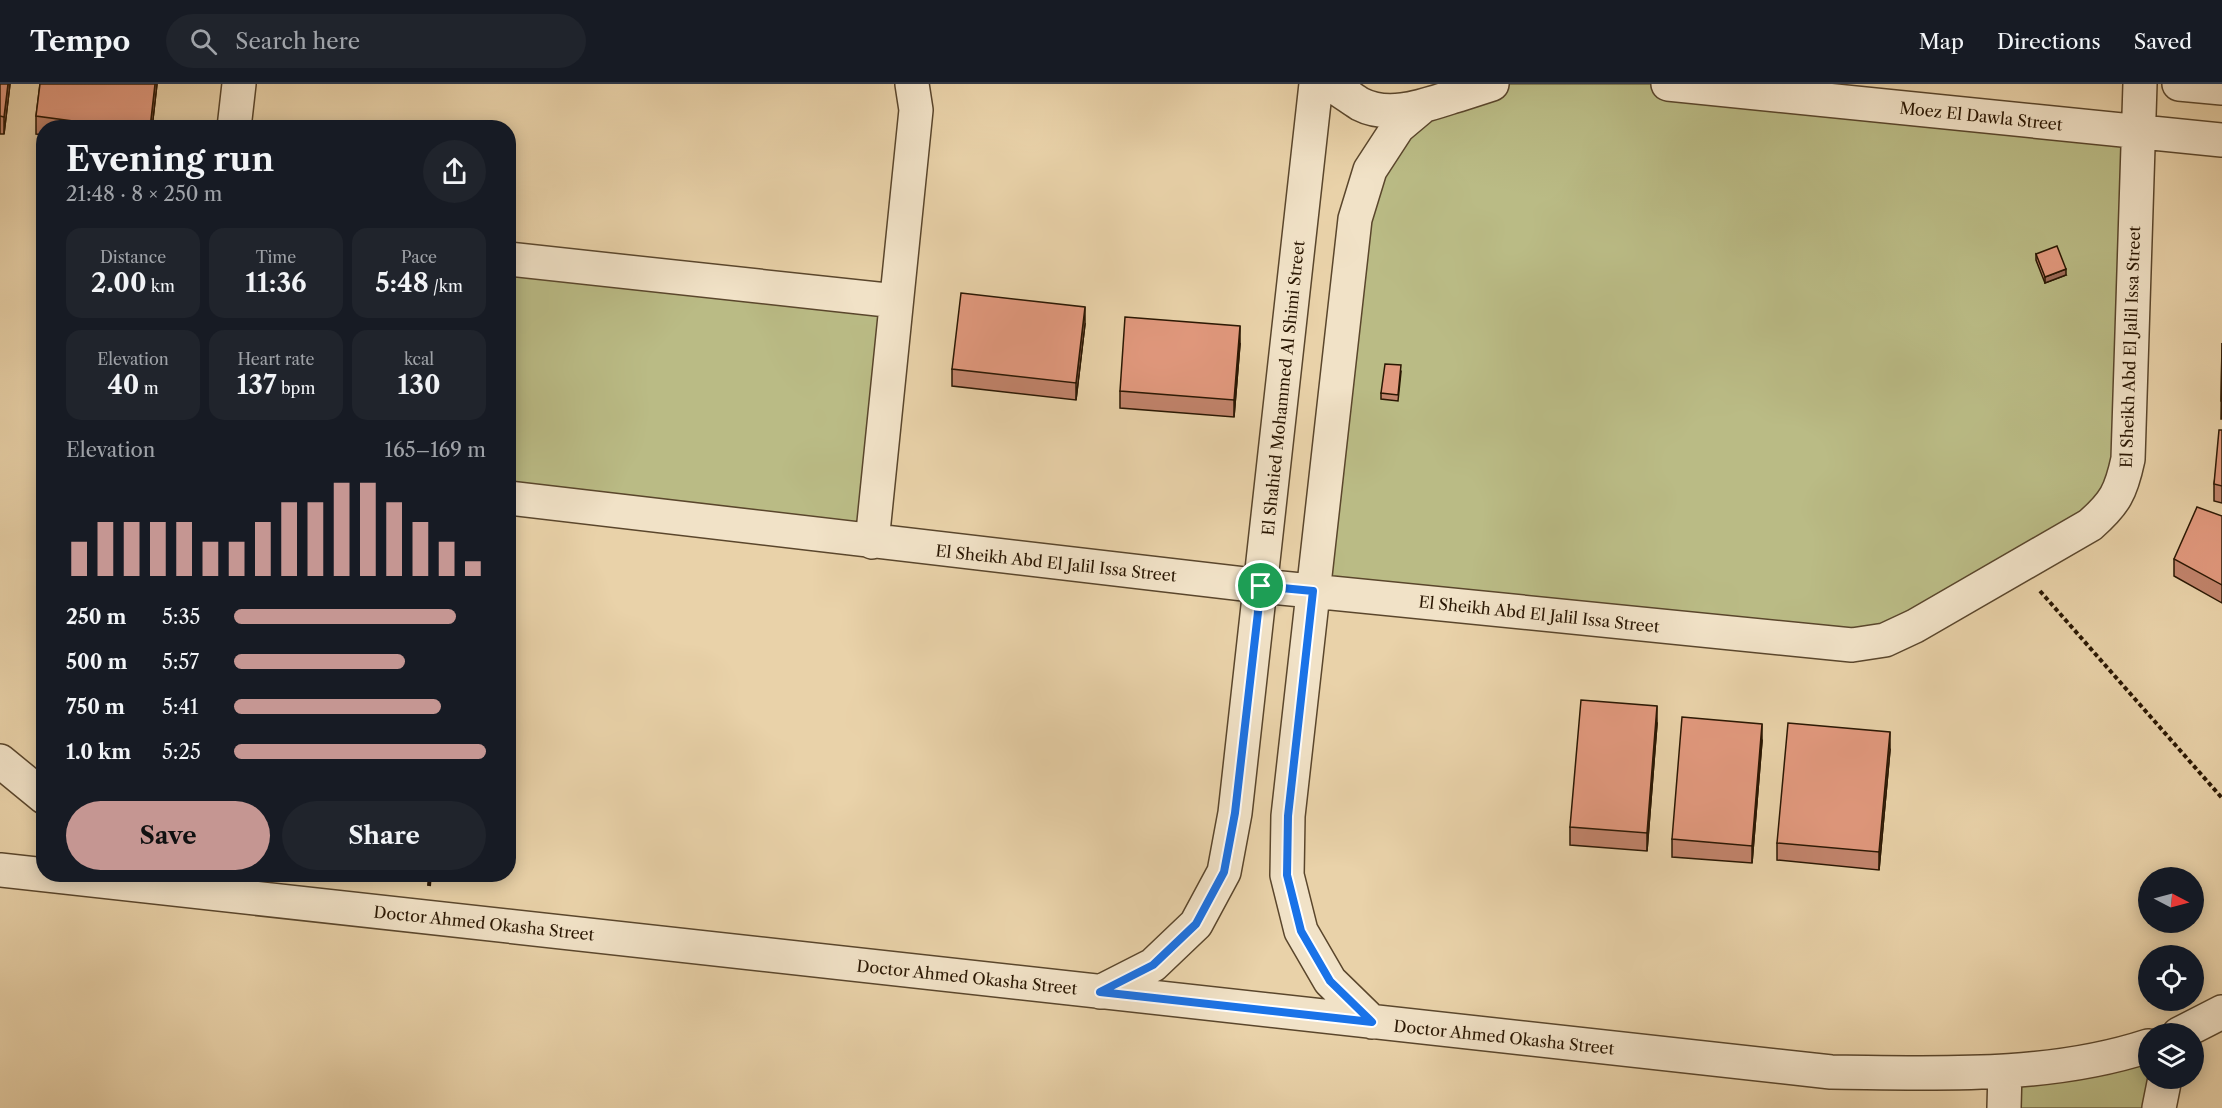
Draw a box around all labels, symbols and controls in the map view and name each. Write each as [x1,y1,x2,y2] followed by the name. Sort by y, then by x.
[166,14,586,68] search box
[30,24,130,58] text: Tempo
[187,25,220,58] icon: search
[235,28,360,55] text: Search here
[1919,29,1964,54] text: Map
[1997,29,2101,54] text: Directions
[2134,29,2192,54] text: Saved
[1898,97,2064,135] street label: Moez El Dawla Street
[66,139,274,180] text: Evening run
[423,140,486,203] button: share
[66,182,222,206] text: 21:48 · 8 × 250 m
[2116,225,2144,468] street label: El Sheikh Abd El Jalil Issa Street
[1258,239,1308,537] street label: El Shahied Mohammed Al Shimi Street
[100,247,166,267] text: Distance
[256,247,296,267] text: Time
[401,247,437,267] text: Pace
[91,267,146,299] text: 2.00
[245,267,307,299] text: 11:36
[375,267,429,299] text: 5:48
[146,276,175,296] text: km
[429,276,463,296] text: /km
[97,349,169,369] text: Elevation
[237,349,315,369] text: Heart rate
[404,349,434,369] text: kcal
[107,369,139,401] text: 40
[237,369,277,401] text: 137
[398,369,440,401] text: 130
[139,378,159,398] text: m
[277,378,315,398] text: bpm
[66,438,155,462] text: Elevation
[385,438,486,462] text: 165–169 m
[935,540,1178,586] street label: El Sheikh Abd El Jalil Issa Street
[1235,560,1286,611] pin
[1244,569,1277,602] icon: arrive
[1418,591,1661,637] street label: El Sheikh Abd El Jalil Issa Street
[66,605,127,629] text: 250 m
[162,605,200,629] text: 5:35
[66,650,127,674] text: 500 m
[162,650,199,674] text: 5:57
[66,695,125,719] text: 750 m
[162,695,198,719] text: 5:41
[66,740,131,764] text: 1.0 km
[162,740,201,764] text: 5:25
[66,801,270,870] button: Save
[282,801,486,870] button: Share
[2138,867,2204,933] north arrow
[2138,867,2204,1089] map controls
[373,901,596,945] street label: Doctor Ahmed Okasha Street
[2138,945,2204,1011] button: locate
[856,955,1079,999] street label: Doctor Ahmed Okasha Street
[1393,1015,1616,1059] street label: Doctor Ahmed Okasha Street
[2138,1023,2204,1089] button: layers

